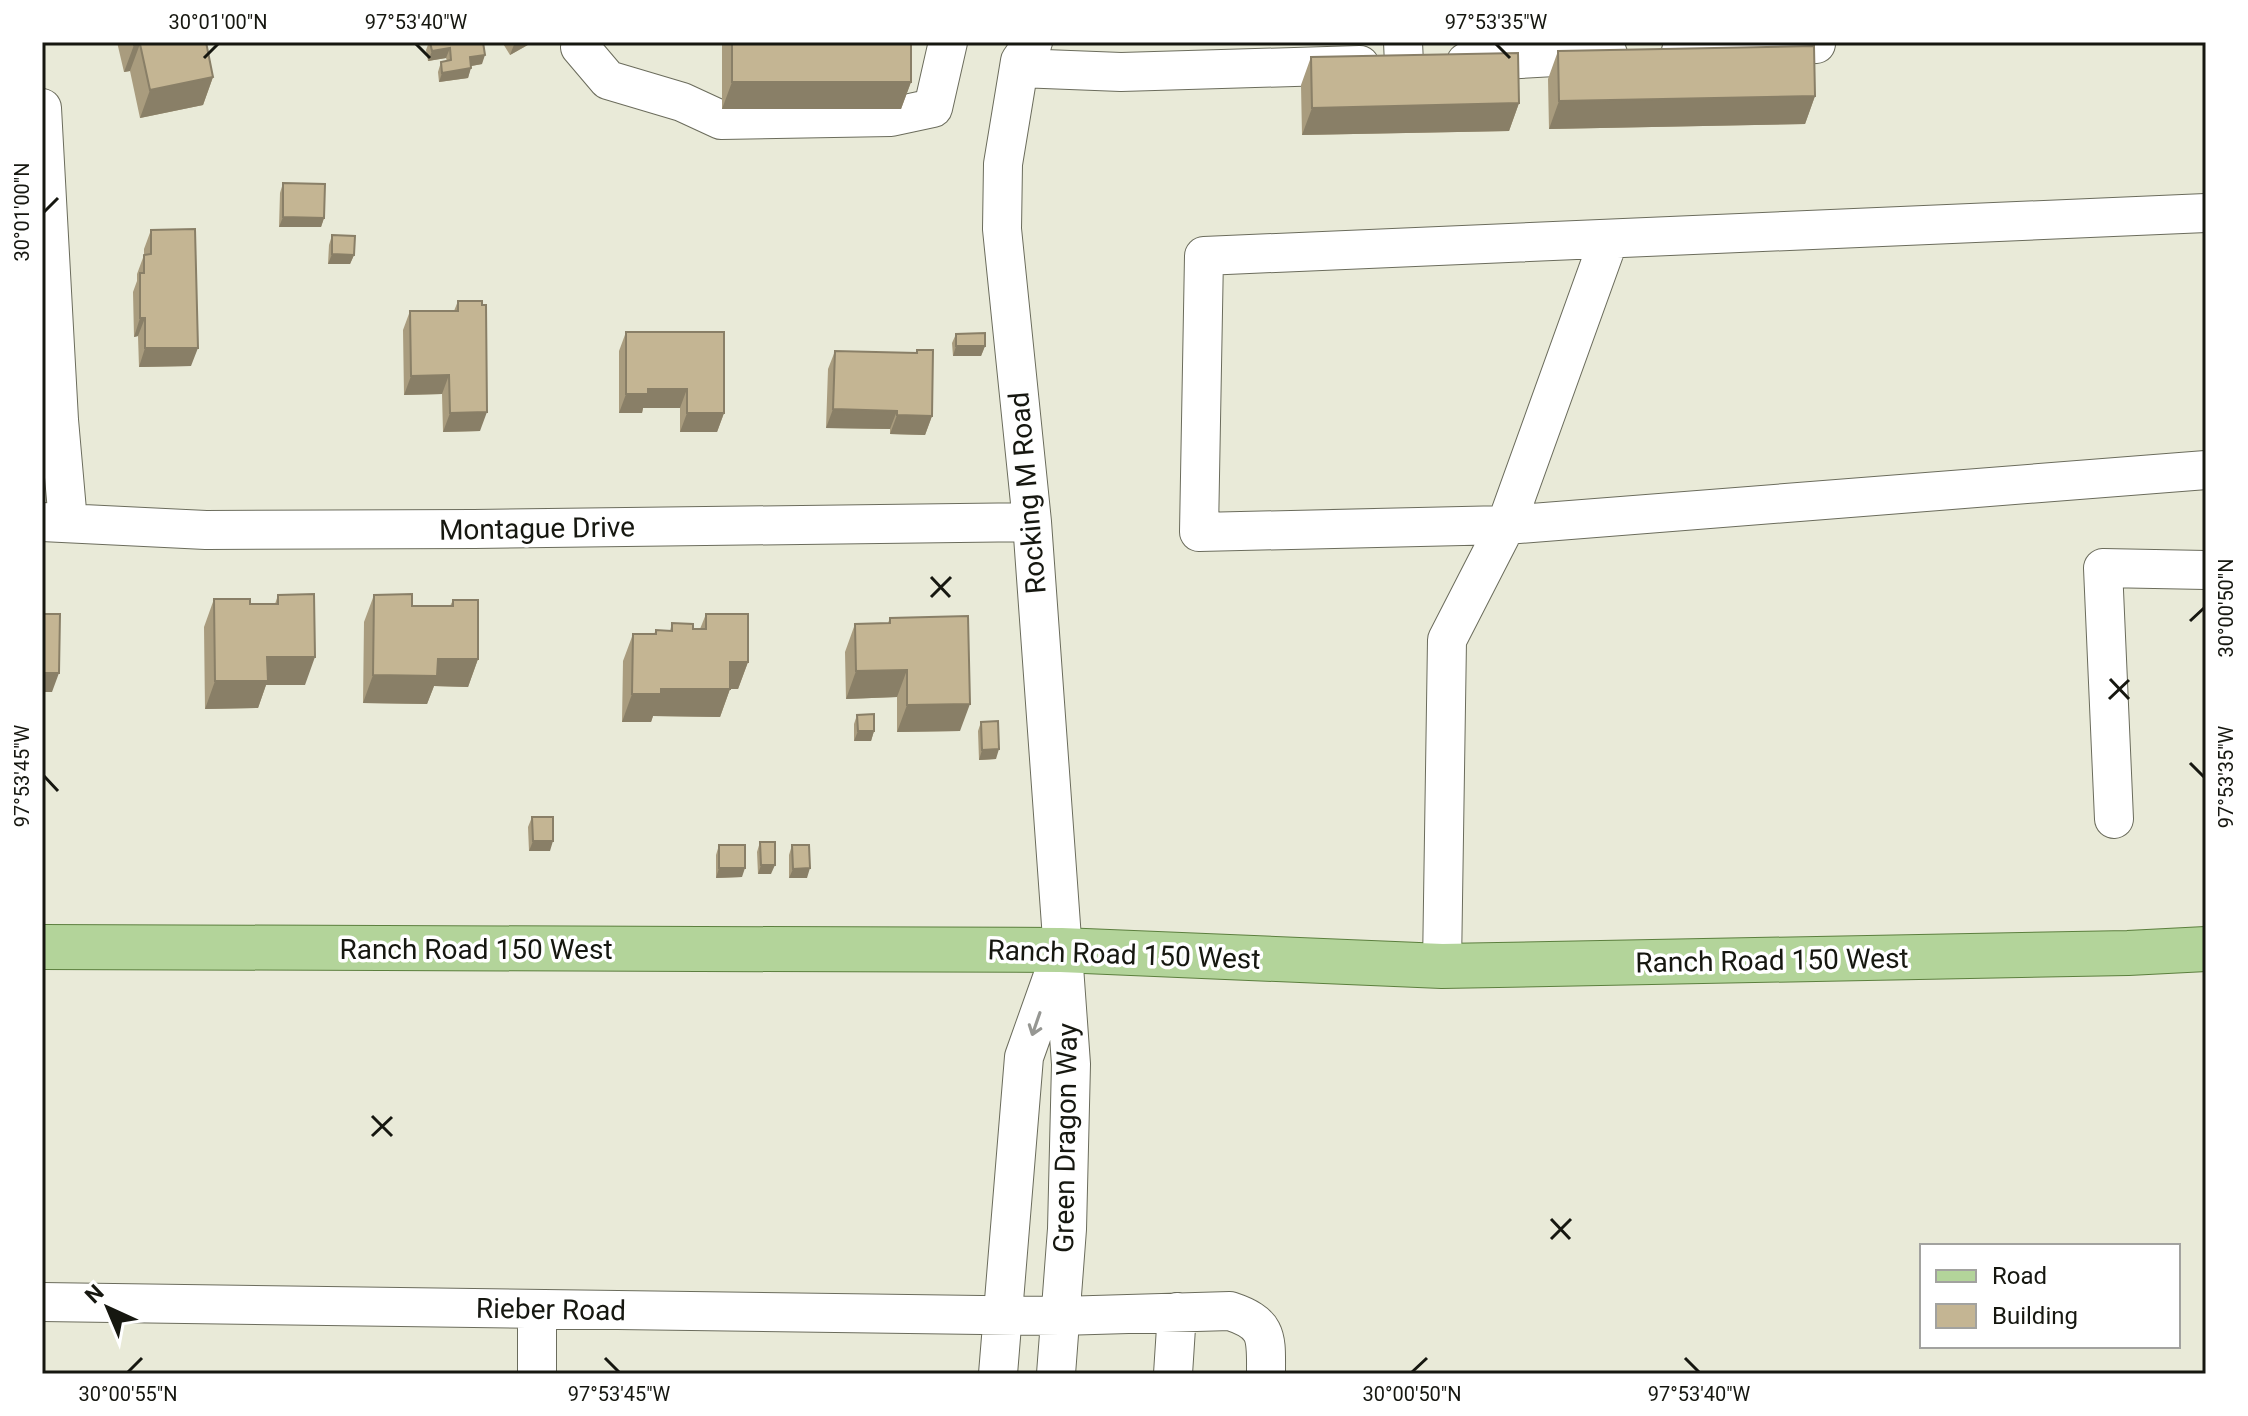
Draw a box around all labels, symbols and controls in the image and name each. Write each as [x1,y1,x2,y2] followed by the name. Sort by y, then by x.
[168,10,268,34] text: 30°01'00"N
[365,10,468,34] text: 97°53'40"W
[1445,10,1548,34] text: 97°53'35"W
[10,162,34,262] text: 30°01'00"N
[1002,391,1053,595] street label: Rocking M Road
[439,510,635,547] street label: Montague Drive
[2214,558,2238,658] text: 30°00'50"N
[10,724,34,827] text: 97°53'45"W
[2214,725,2238,828] text: 97°53'35"W
[339,933,613,966] street label: Ranch Road 150 West
[987,933,1261,976] street label: Ranch Road 150 West
[1635,942,1909,979] street label: Ranch Road 150 West
[1027,1011,1042,1036] one-way arrow
[1047,1023,1084,1253] street label: Green Dragon Way
[1920,1244,2180,1348] legend
[1992,1262,2047,1290] text: Road
[68,1268,148,1348] north arrow
[80,1280,109,1308] text: N
[476,1292,626,1327] street label: Rieber Road
[1992,1302,2078,1330] text: Building
[78,1382,178,1406] text: 30°00'55"N
[568,1382,671,1406] text: 97°53'45"W
[1362,1382,1462,1406] text: 30°00'50"N
[1648,1382,1751,1406] text: 97°53'40"W

